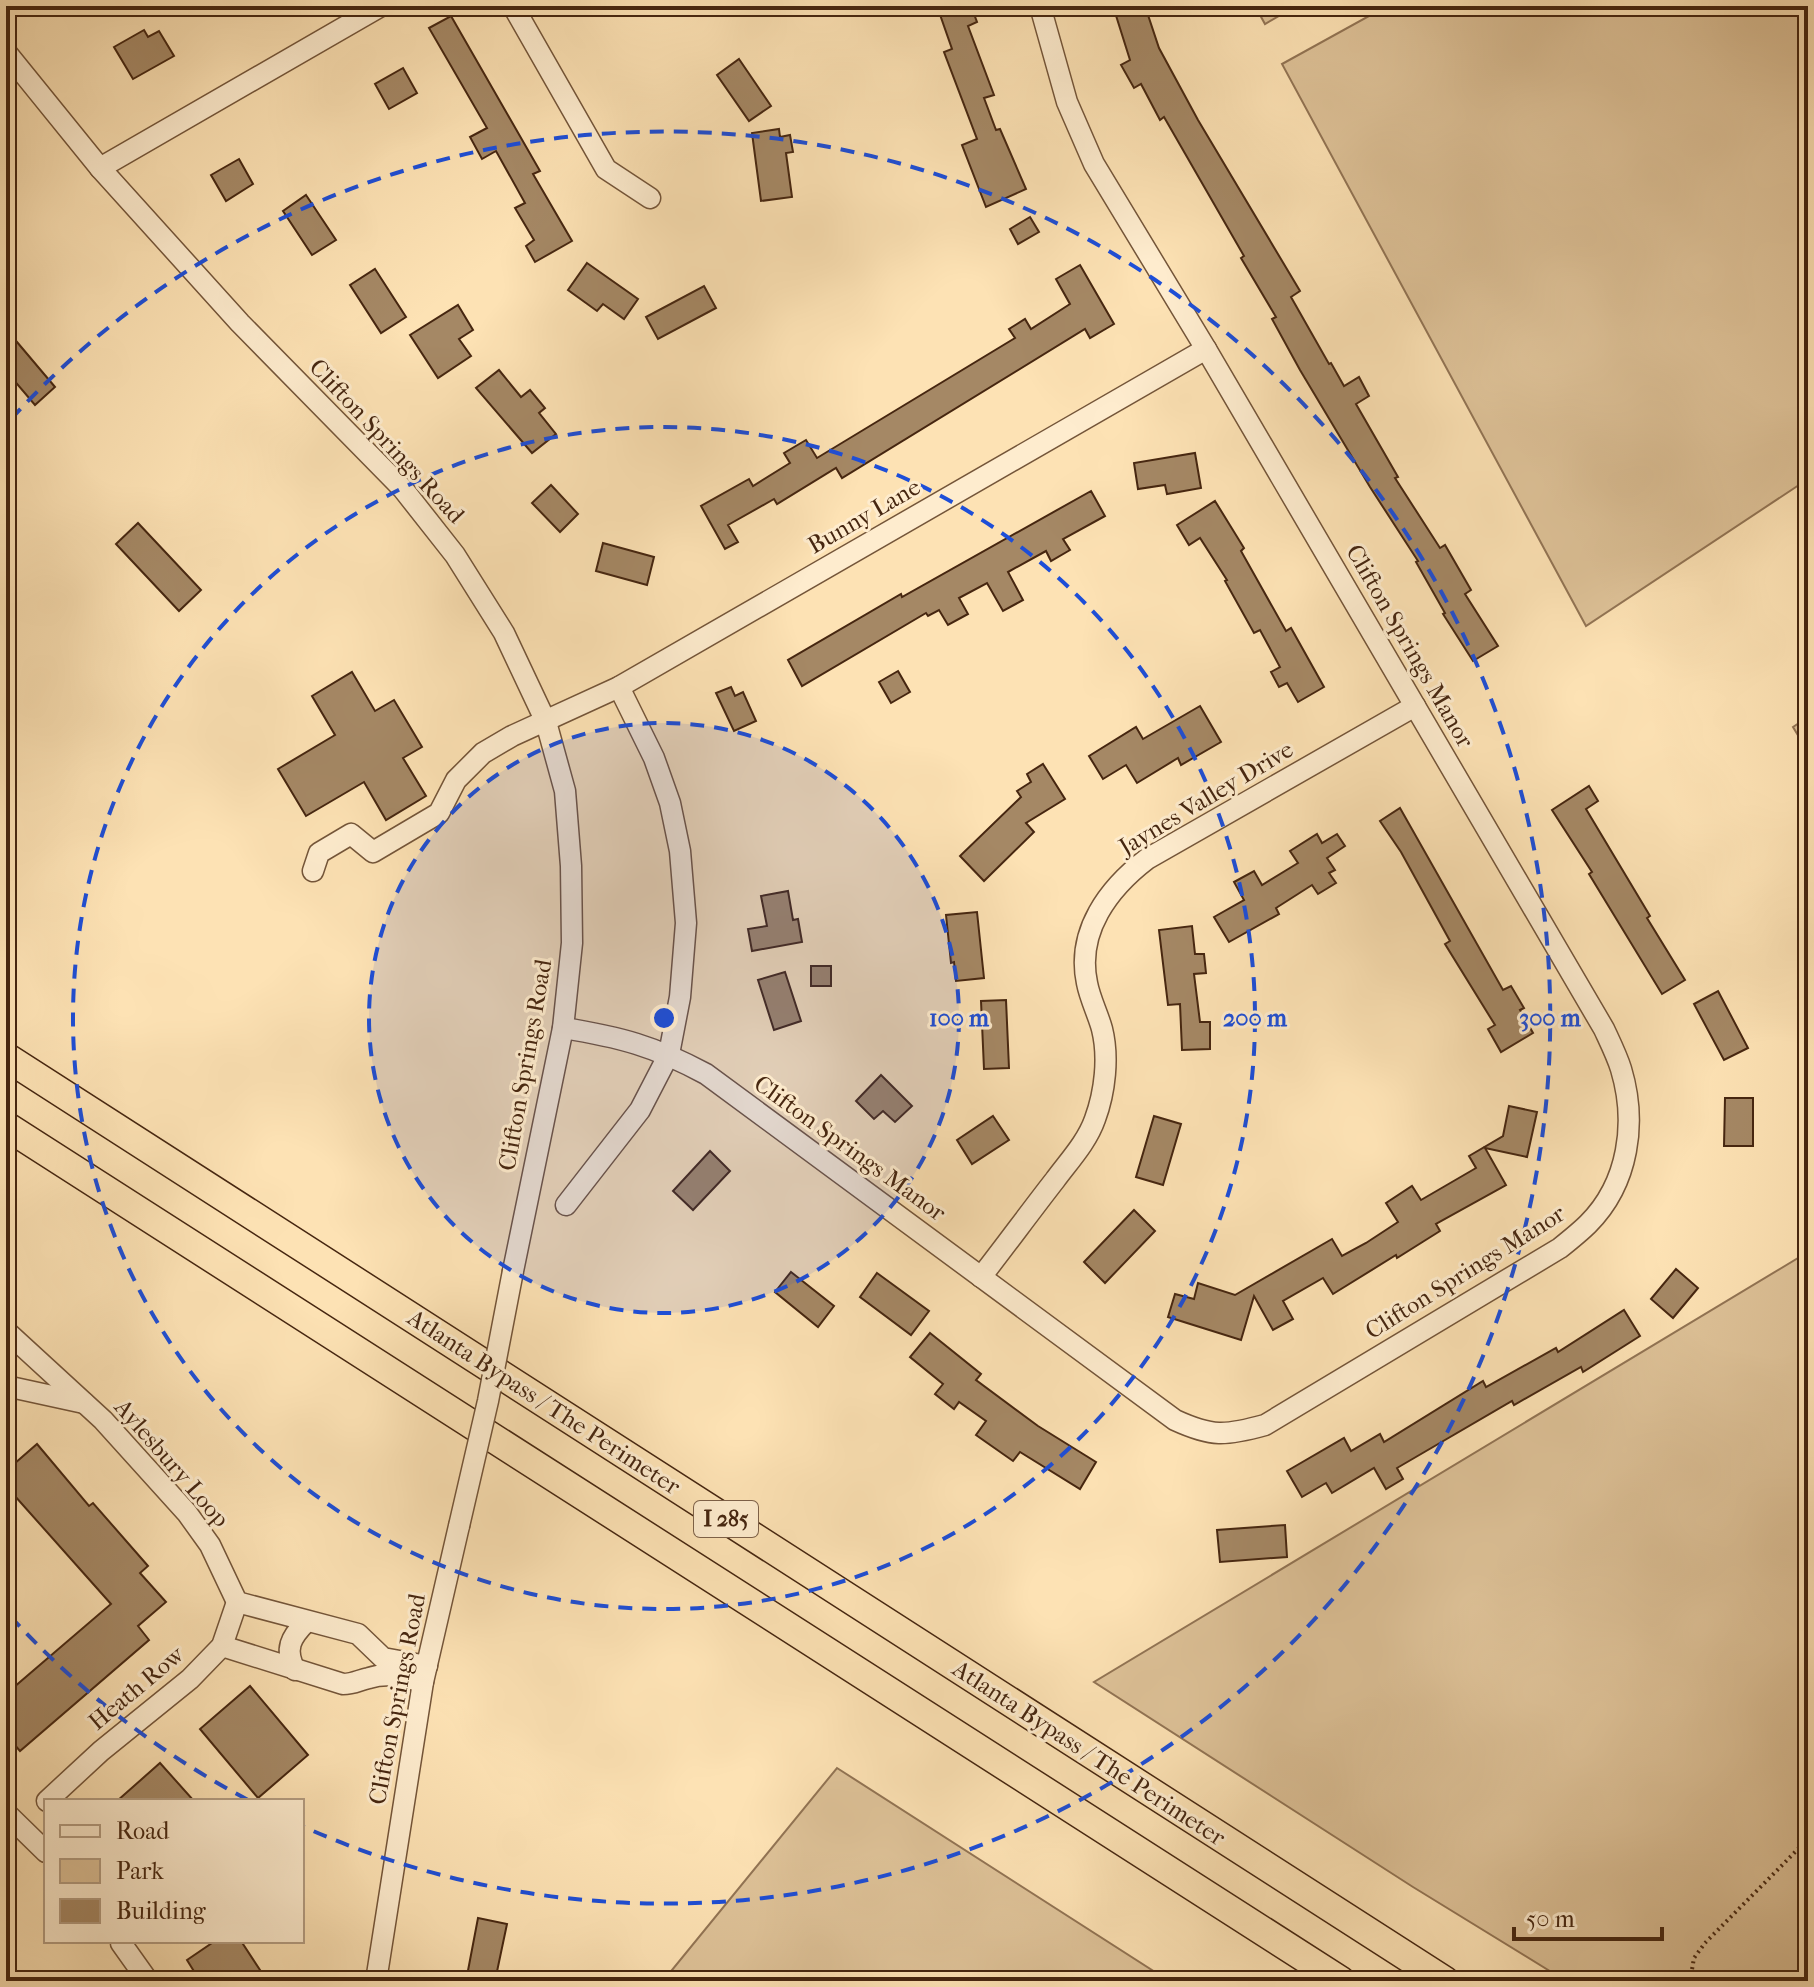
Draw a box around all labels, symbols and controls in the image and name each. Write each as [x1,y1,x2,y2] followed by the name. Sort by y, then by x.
[304,353,471,530] street label: Clifton Springs Road
[803,472,925,560] street label: Bunny Lane
[1340,539,1480,753] street label: Clifton Springs Manor
[1112,735,1298,862] street label: Jaynes Valley Drive
[493,956,558,1173] street label: Clifton Springs Road
[650,1004,678,1032] centre of rings
[929,1004,990,1032] text: 100 m
[1223,1004,1288,1032] text: 200 m
[1519,1004,1582,1032] text: 300 m
[749,1069,952,1227] street label: Clifton Springs Manor
[1360,1199,1571,1345] street label: Clifton Springs Manor
[402,1303,686,1501] street label: Atlanta Bypass / The Perimeter
[108,1393,235,1533] street label: Aylesbury Loop
[694,1501,758,1537] road number: I 285
[363,1590,431,1807] street label: Clifton Springs Road
[83,1639,190,1736] street label: Heath Row
[947,1654,1231,1852] street label: Atlanta Bypass / The Perimeter
[44,1799,304,1943] legend
[116,1817,170,1845] text: Road
[116,1857,164,1885] text: Park
[1514,1891,1662,1941] scale bar
[116,1897,207,1925] text: Building
[1526,1905,1575,1933] text: 50 m

